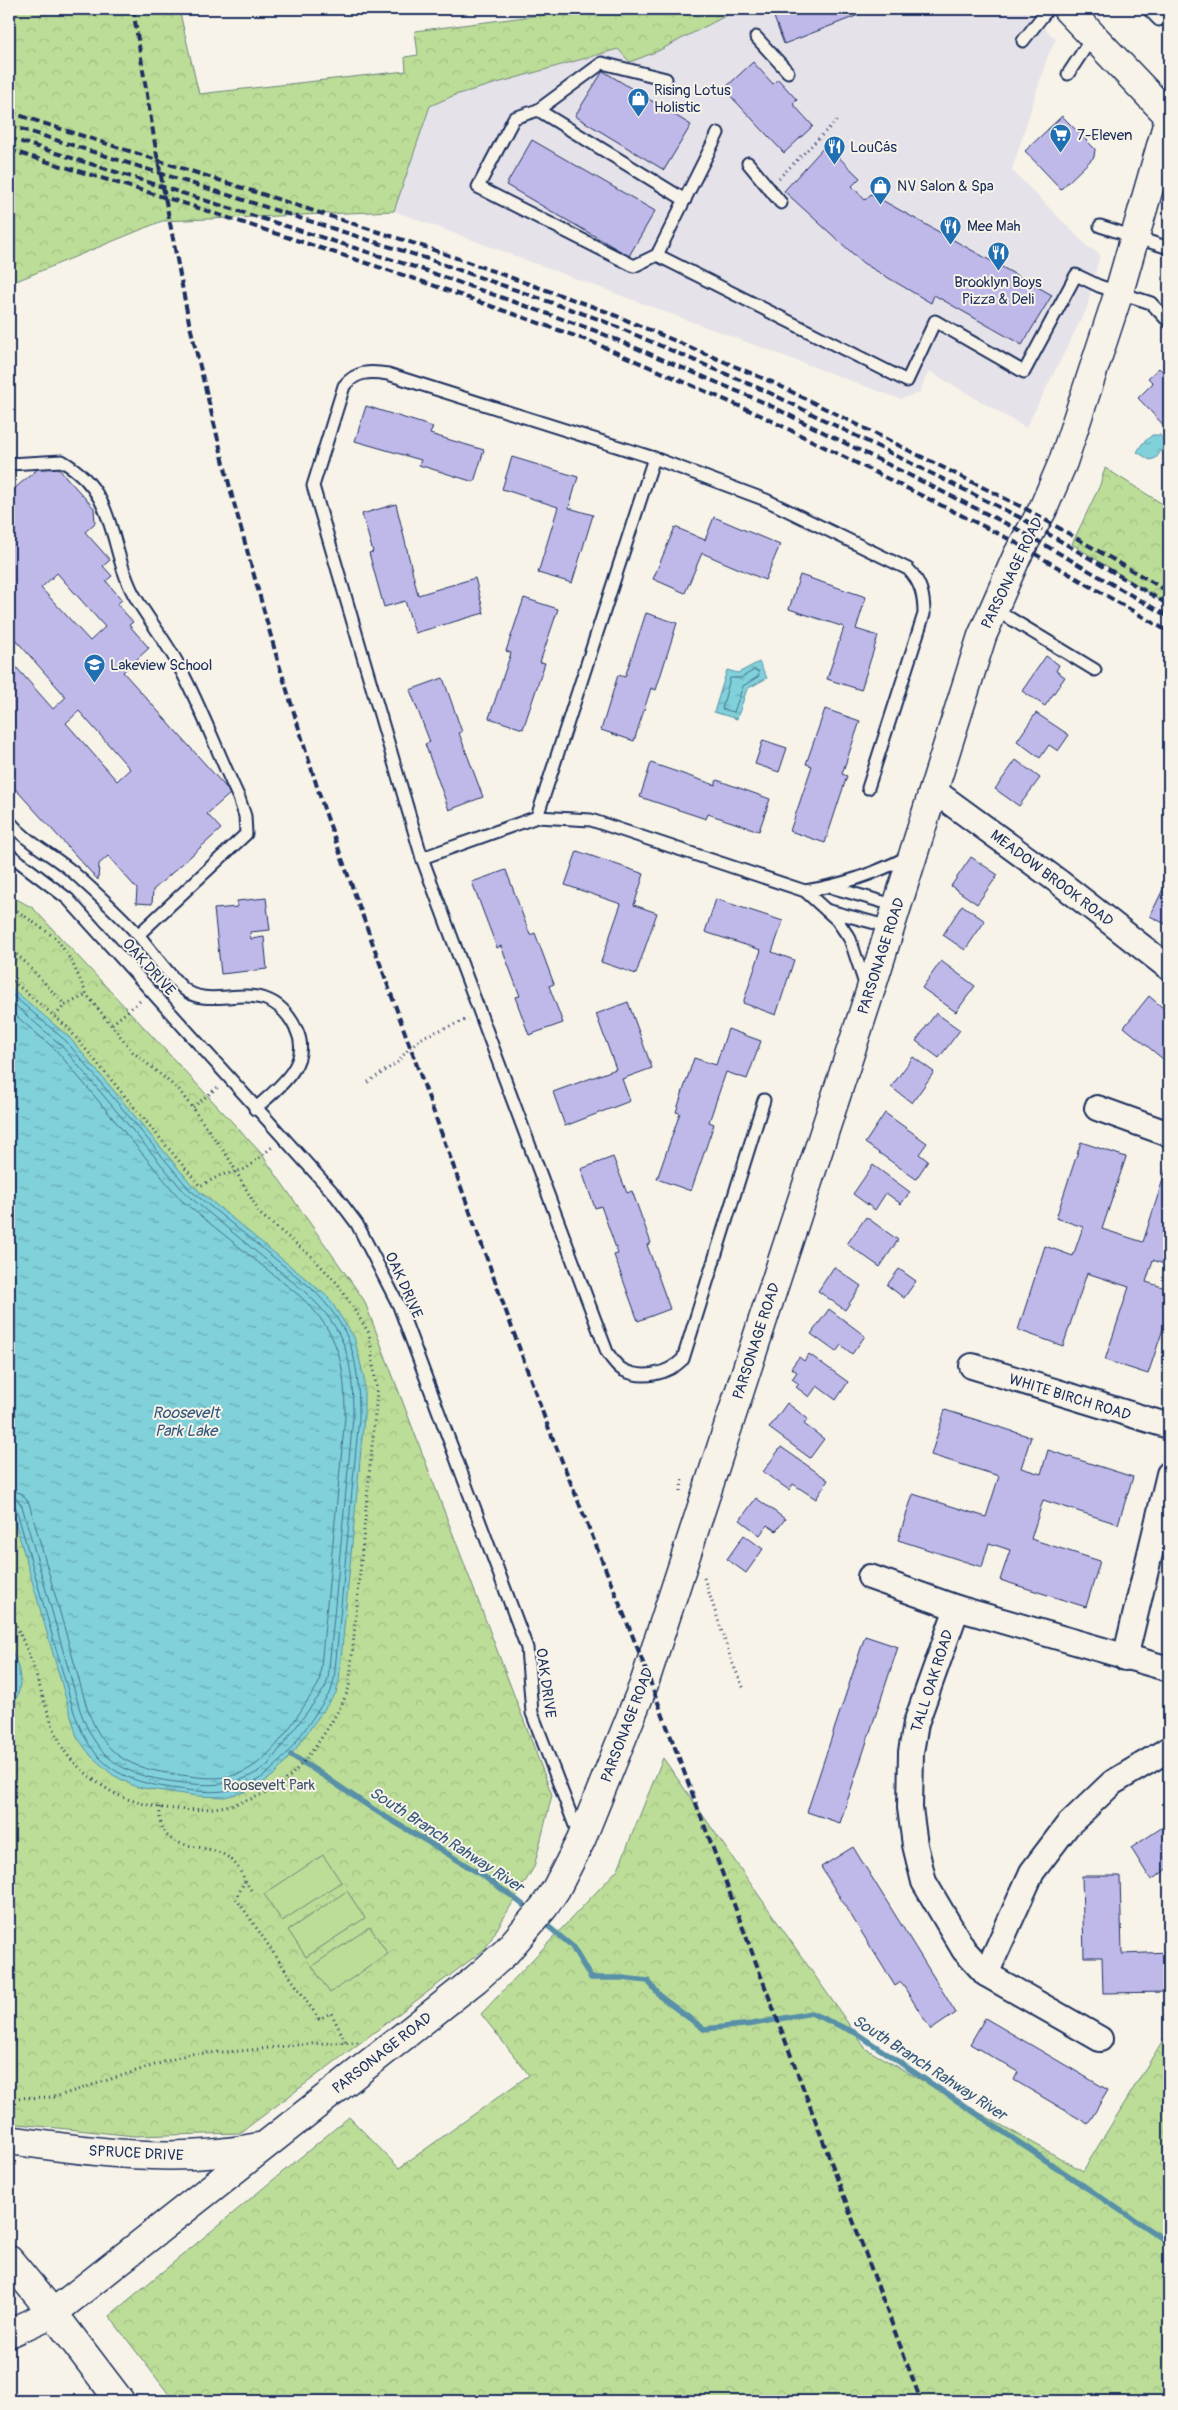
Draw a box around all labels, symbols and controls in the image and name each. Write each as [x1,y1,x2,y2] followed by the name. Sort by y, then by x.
[654,81,731,117] place label: Rising Lotus Holistic
[626,87,650,118] shop icon: Rising Lotus Holistic
[1049,123,1073,154] supermarket icon: 7-Eleven
[1077,126,1132,145] place label: 7-Eleven
[822,135,846,166] restaurant icon: LouCás
[850,138,897,157] place label: LouCás
[869,174,893,205] shop icon: NV Salon & Spa
[897,177,994,196] place label: NV Salon & Spa
[939,214,963,245] restaurant icon: Mee Mah
[967,217,1021,236] place label: Mee Mah
[986,241,1010,272] restaurant icon: Brooklyn Boys Pizza & Deli
[954,273,1042,309] place label: Brooklyn Boys Pizza & Deli
[977,514,1048,632] street label: PARSONAGE ROAD
[82,653,106,684] school or university icon: Lakeview School
[110,656,212,675] place label: Lakeview School
[986,826,1117,931] street label: MEADOW BROOK ROAD
[854,895,909,1017] street label: PARSONAGE ROAD
[118,935,179,1000] street label: OAK DRIVE
[380,1249,427,1322] street label: OAK DRIVE
[729,1280,784,1402] street label: PARSONAGE ROAD
[1007,1370,1133,1425] street label: WHITE BIRCH ROAD
[153,1403,221,1441] water label: Roosevelt Park Lake
[907,1627,958,1735] street label: TALL OAK ROAD
[531,1647,560,1720] street label: OAK DRIVE
[597,1665,658,1785] street label: PARSONAGE ROAD
[223,1776,316,1795] park label: Roosevelt Park
[366,1783,529,1898] water label: South Branch Rahway River
[329,2008,436,2098] street label: PARSONAGE ROAD
[849,2011,1012,2126] water label: South Branch Rahway River
[88,2142,184,2165] street label: SPRUCE DRIVE

